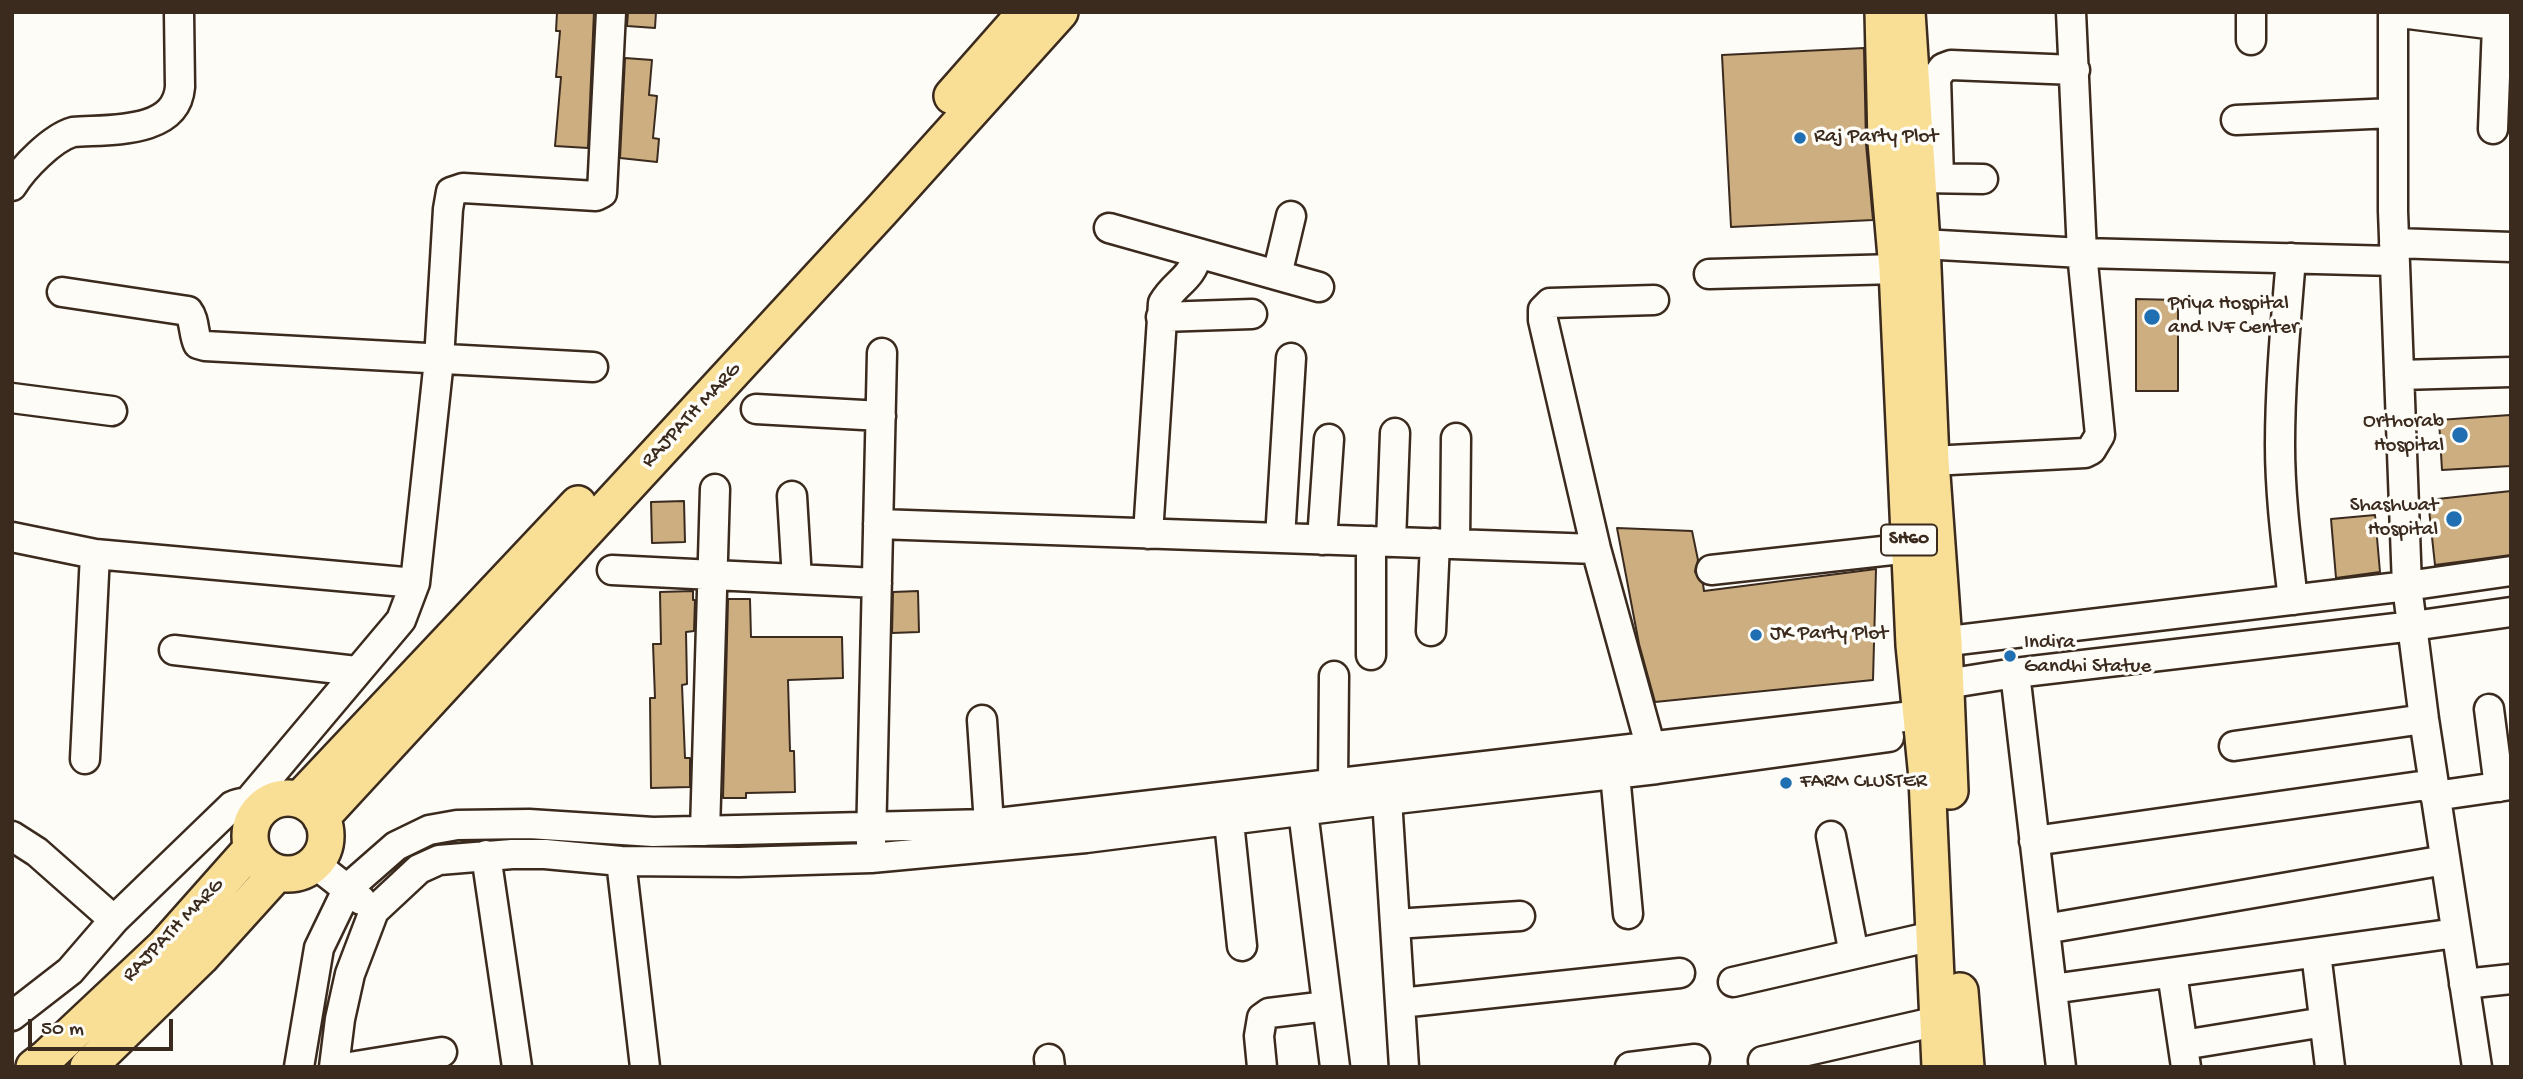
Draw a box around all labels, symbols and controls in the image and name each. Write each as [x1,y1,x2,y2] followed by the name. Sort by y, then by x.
[1814,125,1938,151] place label: Raj Party Plot
[1792,130,1808,146] marker: Raj Party Plot
[2168,292,2298,342] place label: Priya Hospital and IVF Center
[2142,307,2162,327] marker: Priya Hospital and IVF Center
[637,358,747,474] street label: RAJPATH MARG
[2363,410,2444,460] place label: Orthorab Hospital
[2450,425,2470,445] marker: Orthorab Hospital
[2350,494,2438,544] place label: Shashwat Hospital
[2444,509,2464,529] marker: Shashwat Hospital
[1881,524,1937,555] road number: SH60
[1770,622,1888,648] place label: JK Party Plot
[1748,627,1764,643] marker: JK Party Plot
[2024,631,2151,681] place label: Indira Gandhi Statue
[2002,648,2018,664] marker: Indira Gandhi Statue
[1800,770,1927,796] place label: FARM CLUSTER
[1778,775,1794,791] marker: FARM CLUSTER
[118,874,230,988] street label: RAJPATH MARG
[32,1006,177,1050] scale bar
[41,1018,84,1043] text: 50 m

